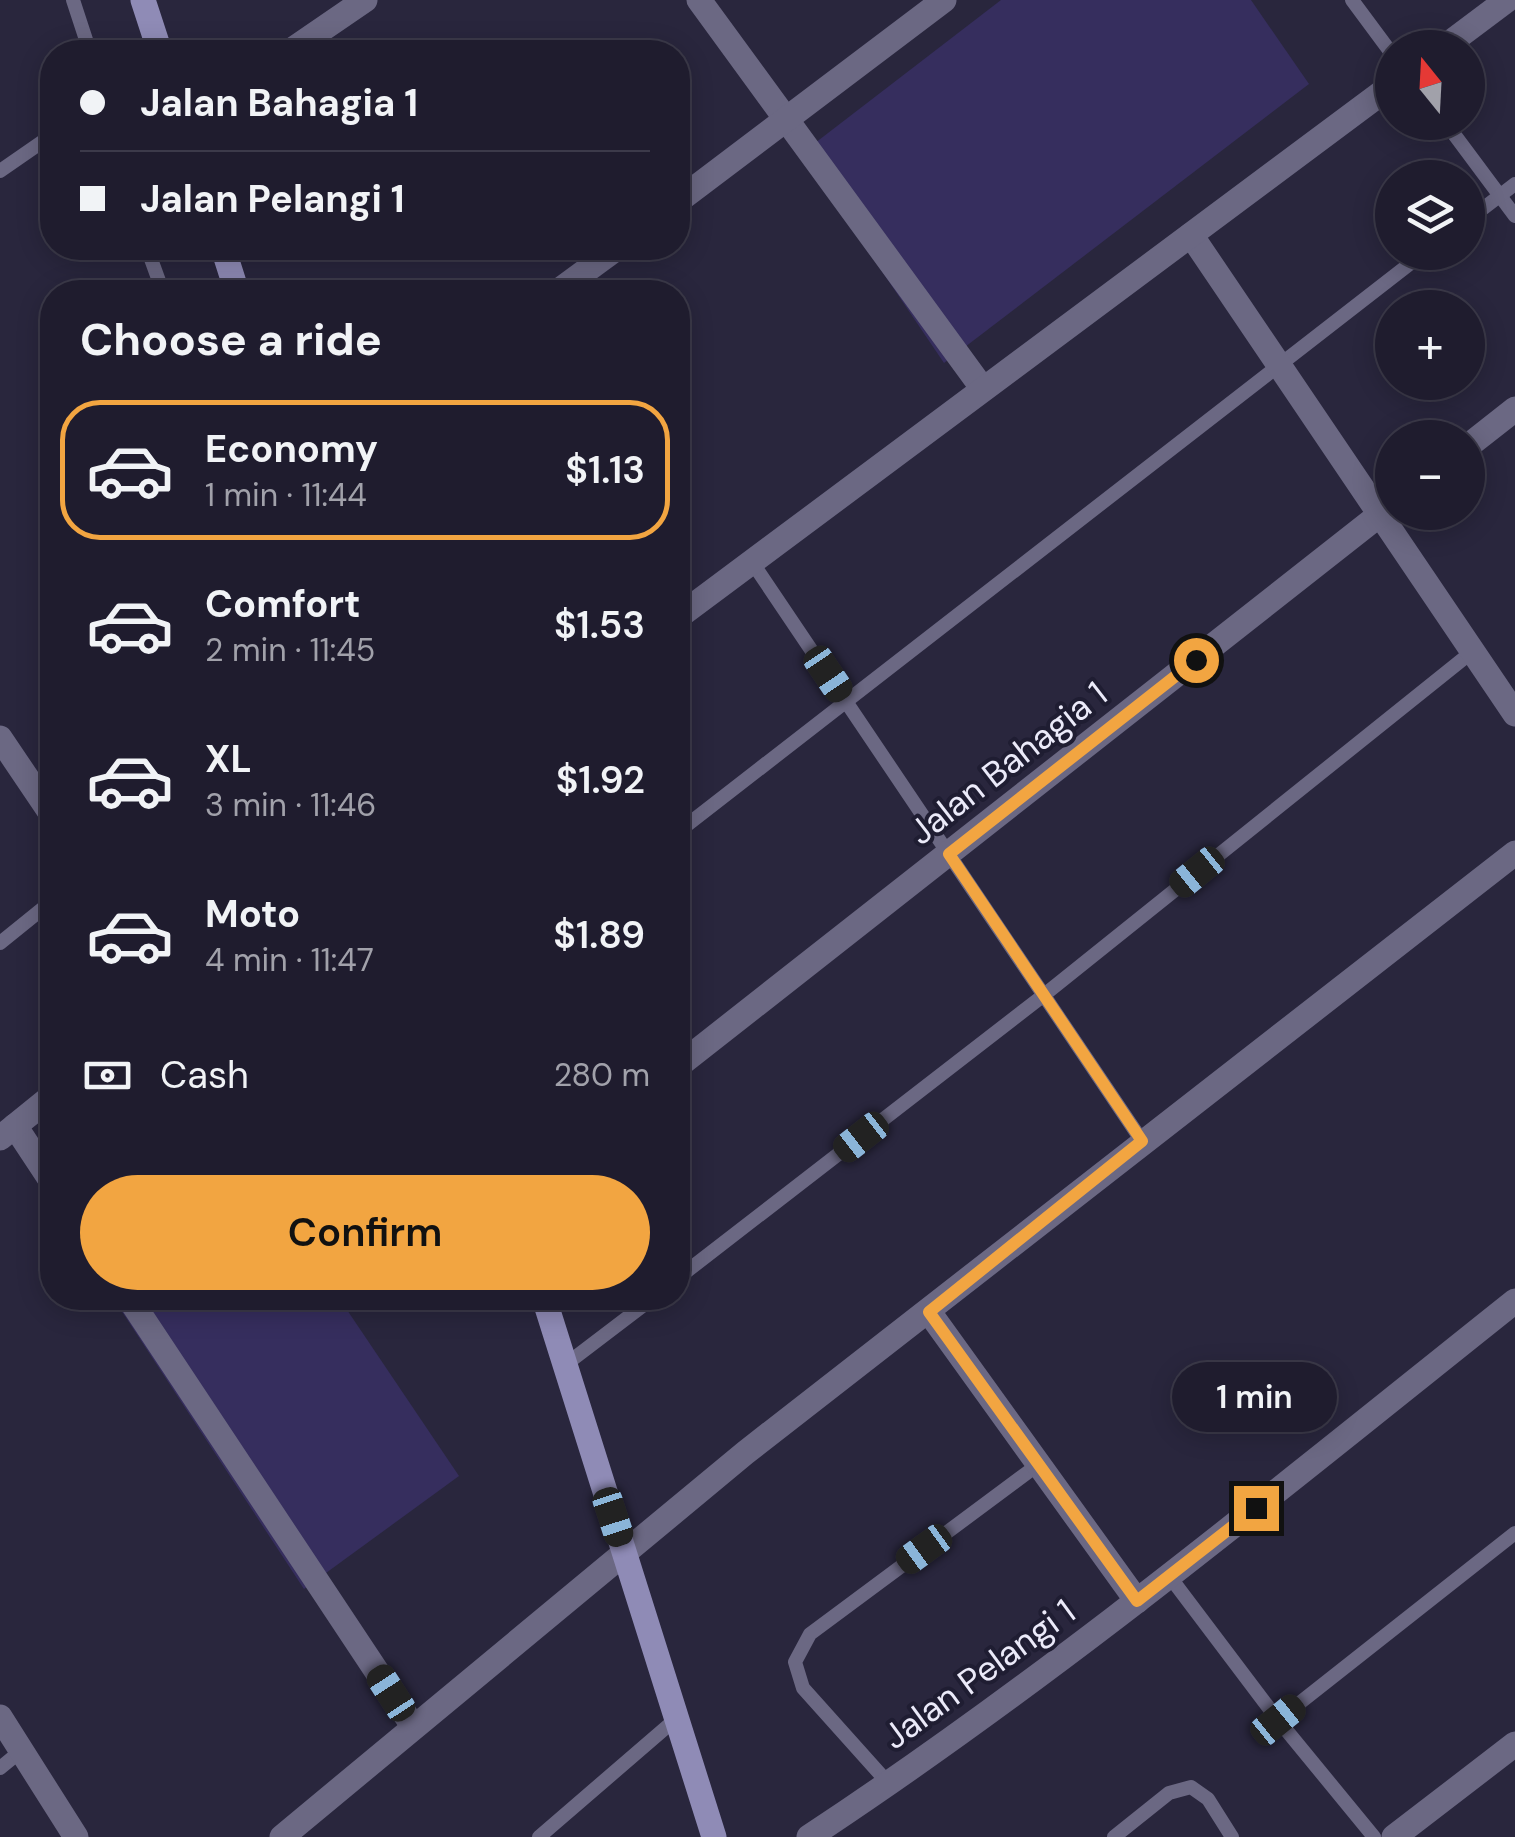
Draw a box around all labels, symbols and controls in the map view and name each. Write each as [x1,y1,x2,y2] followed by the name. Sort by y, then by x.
[1375,30,1485,140] north arrow
[1375,30,1485,530] map controls
[140,78,418,128] text: Jalan Bahagia 1
[1375,160,1485,270] button: layers
[140,174,405,224] text: Jalan Pelangi 1
[1375,290,1485,400] button: +
[80,310,382,369] text: Choose a ride
[1375,420,1485,530] button: −
[205,424,378,474] text: Economy
[85,425,175,515] icon: car
[565,445,645,495] text: $1.13
[205,474,367,516] text: 1 min · 11:44
[205,579,361,629] text: Comfort
[85,580,175,670] icon: car
[554,600,645,650] text: $1.53
[205,629,375,671] text: 2 min · 11:45
[1174,638,1219,683] route start
[799,641,857,707] car
[900,671,1116,855] street label: Jalan Bahagia 1
[205,734,252,784] text: XL
[85,735,175,825] icon: car
[556,755,645,805] text: $1.92
[205,784,376,826] text: 3 min · 11:46
[1164,841,1230,903] car
[205,889,300,939] text: Moto
[85,890,175,980] icon: car
[553,910,645,960] text: $1.89
[205,939,374,981] text: 4 min · 11:47
[80,1048,135,1103] icon: cash
[160,1050,249,1100] text: Cash
[554,1054,650,1096] text: 280 m
[828,1107,894,1167] car
[80,1175,650,1290] button: Confirm
[1174,1363,1338,1433] callout: 1 min
[1216,1376,1293,1418] text: 1 min
[589,1484,637,1550] car
[1234,1486,1279,1531] route end
[891,1519,957,1579] car
[874,1589,1084,1759] street label: Jalan Pelangi 1
[362,1660,420,1726] car
[1245,1689,1311,1751] car

